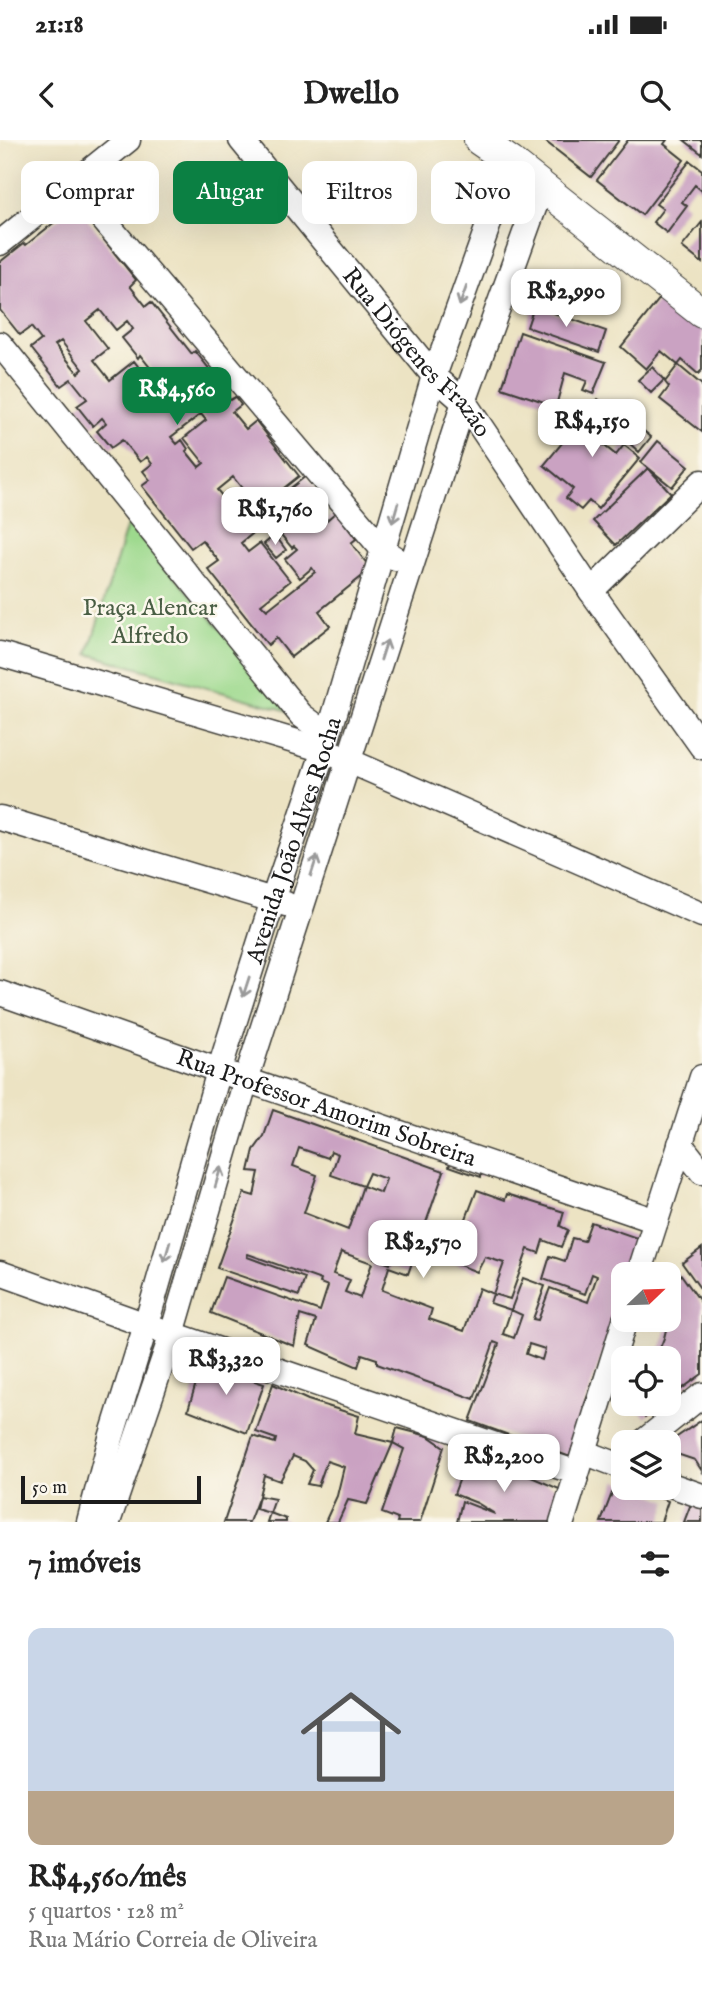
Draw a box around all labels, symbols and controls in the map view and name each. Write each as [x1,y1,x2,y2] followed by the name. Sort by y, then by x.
[35,8,84,41] text: 21:18
[303,74,399,115] text: Dwello
[28,76,66,114] icon: back
[636,76,674,114] icon: search
[21,161,159,224] chip: Comprar
[173,161,288,224] chip: Alugar
[302,161,417,224] chip: Filtros
[431,161,535,224] chip: Novo
[335,262,497,444] street label: Rua Diógenes Frazão
[501,270,631,329] pin: R$2,990
[527,277,605,306] text: R$2,990
[456,284,468,306] one-way arrow
[112,368,242,427] pin: R$4,560
[138,375,216,404] text: R$4,560
[527,400,657,459] pin: R$4,150
[554,407,630,436] text: R$4,150
[210,488,340,547] pin: R$1,760
[237,495,313,524] text: R$1,760
[387,501,400,523] one-way arrow
[83,593,218,652] park label: Praça Alencar Alfredo
[379,639,391,661] one-way arrow
[240,713,350,969] street label: Avenida João Alves Rocha
[308,855,321,877] one-way arrow
[238,975,251,997] one-way arrow
[172,1043,481,1175] street label: Rua Professor Amorim Sobreira
[212,1166,225,1188] one-way arrow
[358,1220,488,1280] pin: R$2,570
[384,1228,462,1257] text: R$2,570
[160,1240,173,1262] one-way arrow
[611,1262,681,1332] north arrow
[611,1262,681,1500] map controls
[161,1338,291,1397] pin: R$3,320
[188,1345,264,1374] text: R$3,320
[611,1346,681,1416] button: locate
[611,1430,681,1500] button: layers
[439,1434,569,1494] pin: R$2,200
[464,1442,544,1471] text: R$2,200
[21,1473,201,1505] scale bar
[32,1476,67,1500] text: 50 m
[28,1545,141,1583] text: 7 imóveis
[636,1545,674,1583] icon: filters
[288,1674,414,1800] icon: home
[28,1859,187,1897] text: R$4,560/mês
[28,1897,184,1926] text: 5 quartos · 128 m²
[28,1926,317,1955] text: Rua Mário Correia de Oliveira

